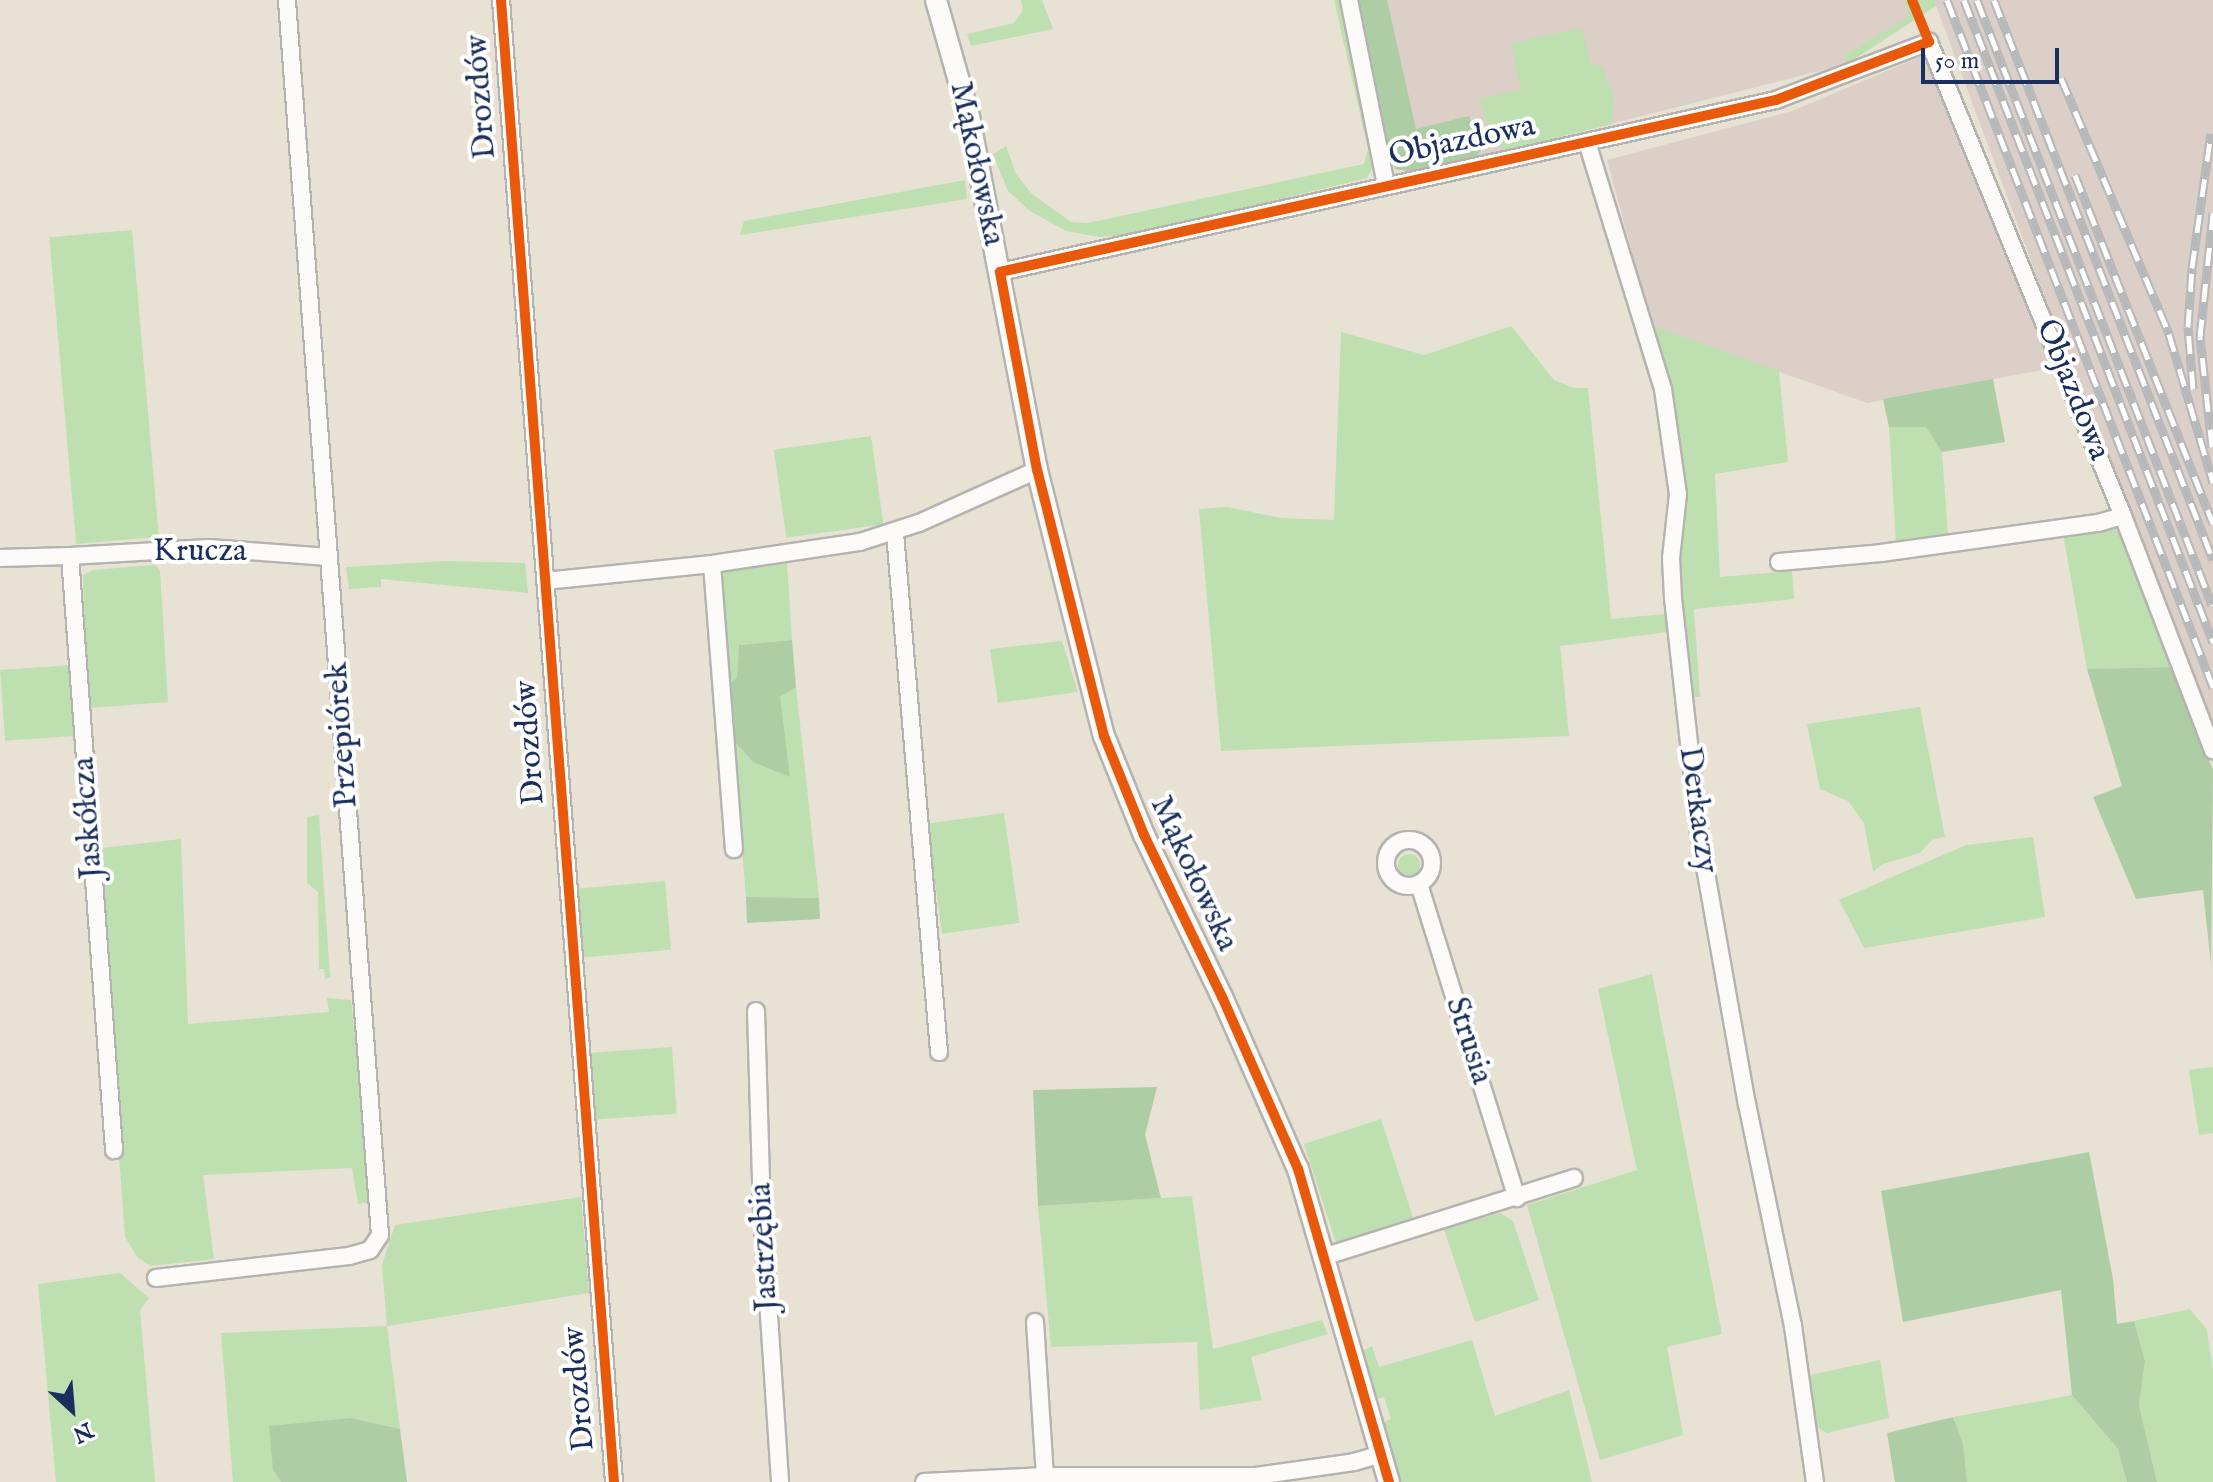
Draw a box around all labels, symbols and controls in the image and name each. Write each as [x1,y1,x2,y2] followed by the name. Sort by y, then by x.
[1925,32,2063,82] scale bar
[459,34,505,160] street label: Drozdów
[1935,46,1979,77] text: 50 m
[940,79,1012,249] street label: Mąkołowska
[1385,108,1539,176] street label: Objazdowa
[2026,314,2118,466] street label: Objazdowa
[153,533,247,571] street label: Krucza
[319,661,367,809] street label: Przepiórek
[508,680,554,806] street label: Drozdów
[1669,744,1725,876] street label: Derkaczy
[66,756,112,880] street label: Jaskółcza
[1140,790,1246,958] street label: Mąkołowska
[1436,993,1500,1089] street label: Strusia
[742,1182,788,1312] street label: Jastrzębia
[555,1325,605,1453] street label: Drozdów
[32,1370,112,1450] north arrow
[68,1415,97,1448] text: N

